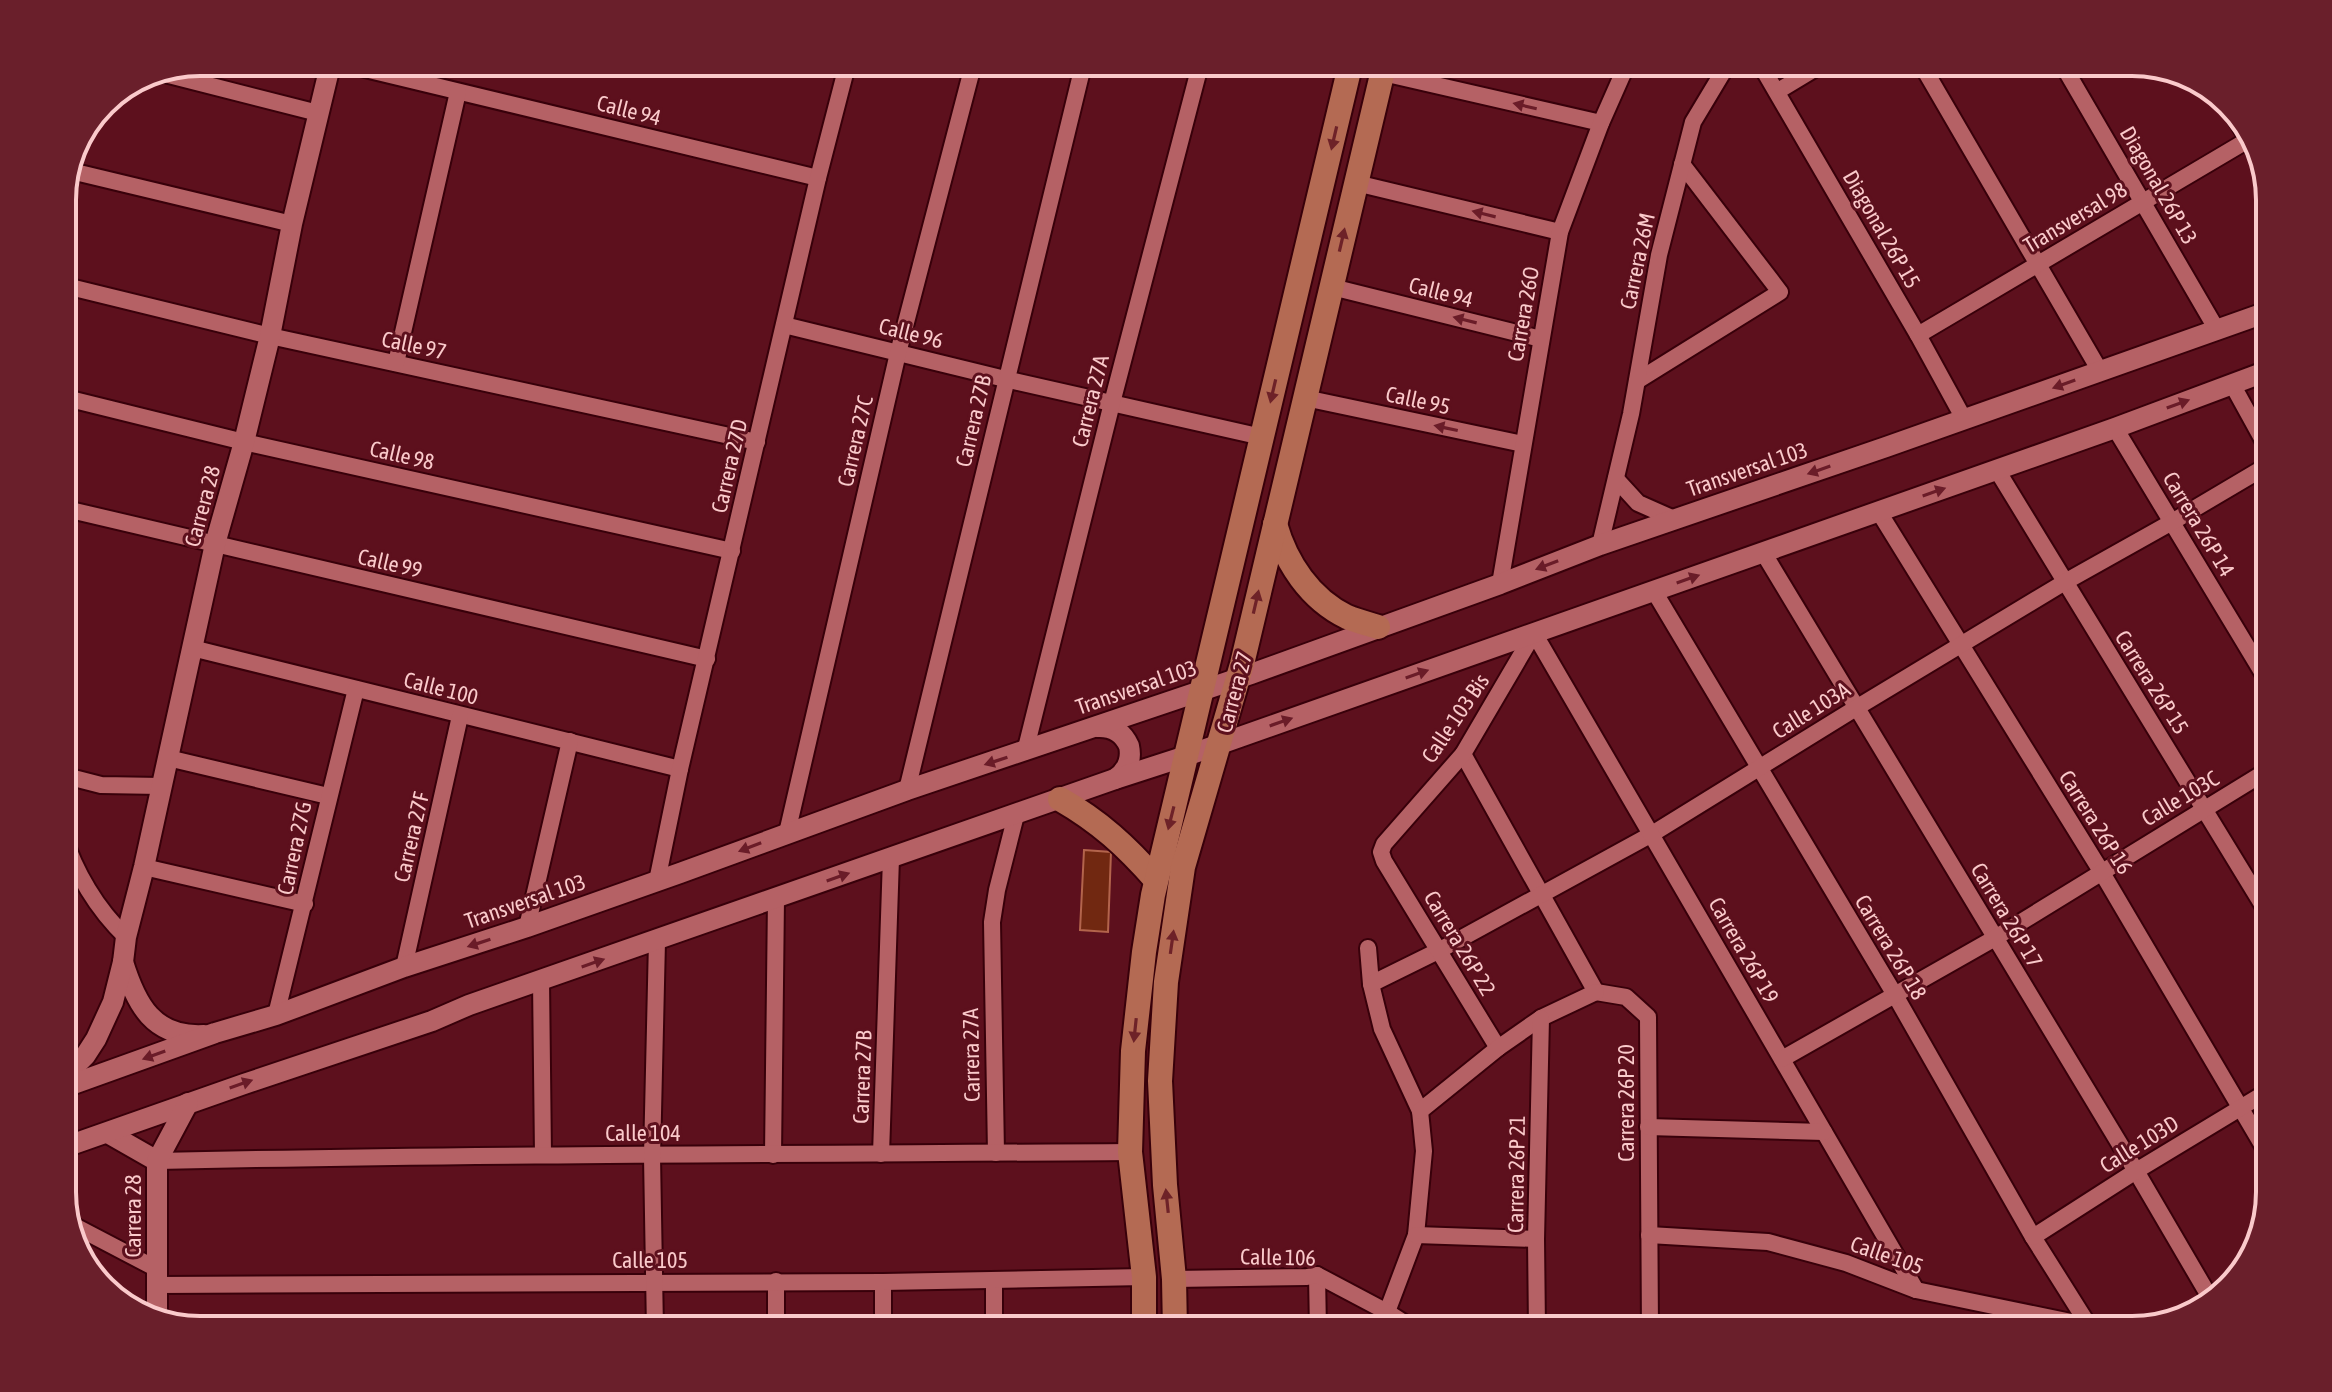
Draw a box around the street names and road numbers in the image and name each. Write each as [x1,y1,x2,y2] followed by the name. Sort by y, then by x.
[594,89,664,131] street label: Calle 94
[2115,121,2203,249] street label: Diagonal 26P 13
[1838,165,1926,293] street label: Diagonal 26P 15
[2019,176,2131,258] street label: Transversal 98
[1614,210,1660,312] street label: Carrera 26M
[1502,265,1544,363] street label: Carrera 26O
[1406,271,1476,313] street label: Calle 94
[876,312,946,354] street label: Calle 96
[379,325,449,365] street label: Calle 97
[1066,352,1114,450] street label: Carrera 27A
[950,372,996,469] street label: Carrera 27B
[1383,380,1453,420] street label: Calle 95
[832,393,878,489] street label: Carrera 27C
[706,417,752,515] street label: Carrera 27D
[367,435,437,475] street label: Calle 98
[1683,436,1811,502] street label: Transversal 103
[179,463,225,549] street label: Carrera 28
[2158,467,2240,581] street label: Carrera 26P 14
[355,543,425,583] street label: Calle 99
[2110,625,2194,739] street label: Carrera 26P 15
[1211,649,1257,735] street label: Carrera 27
[1072,654,1200,720] street label: Transversal 103
[401,666,481,710] street label: Calle 100
[1416,668,1494,767] street label: Calle 103 Bis
[1767,676,1855,744] street label: Calle 103A
[2054,765,2138,879] street label: Carrera 26P 16
[2137,765,2223,831] street label: Calle 103C
[388,789,434,885] street label: Carrera 27F
[271,799,317,897] street label: Carrera 27G
[1966,858,2048,972] street label: Carrera 26P 17
[461,868,589,934] street label: Transversal 103
[1419,886,1501,1000] street label: Carrera 26P 22
[1850,890,1932,1004] street label: Carrera 26P 18
[1703,893,1785,1007] street label: Carrera 26P 19
[957,1008,985,1102] street label: Carrera 27A
[847,1029,877,1124] street label: Carrera 27B
[1613,1044,1639,1162] street label: Carrera 26P 20
[2095,1110,2183,1178] street label: Calle 103D
[1502,1115,1530,1233] street label: Carrera 26P 21
[605,1120,681,1146] street label: Calle 104
[120,1174,146,1258] street label: Carrera 28
[1847,1230,1927,1280] street label: Calle 105
[1240,1243,1316,1271] street label: Calle 106
[612,1247,688,1273] street label: Calle 105

